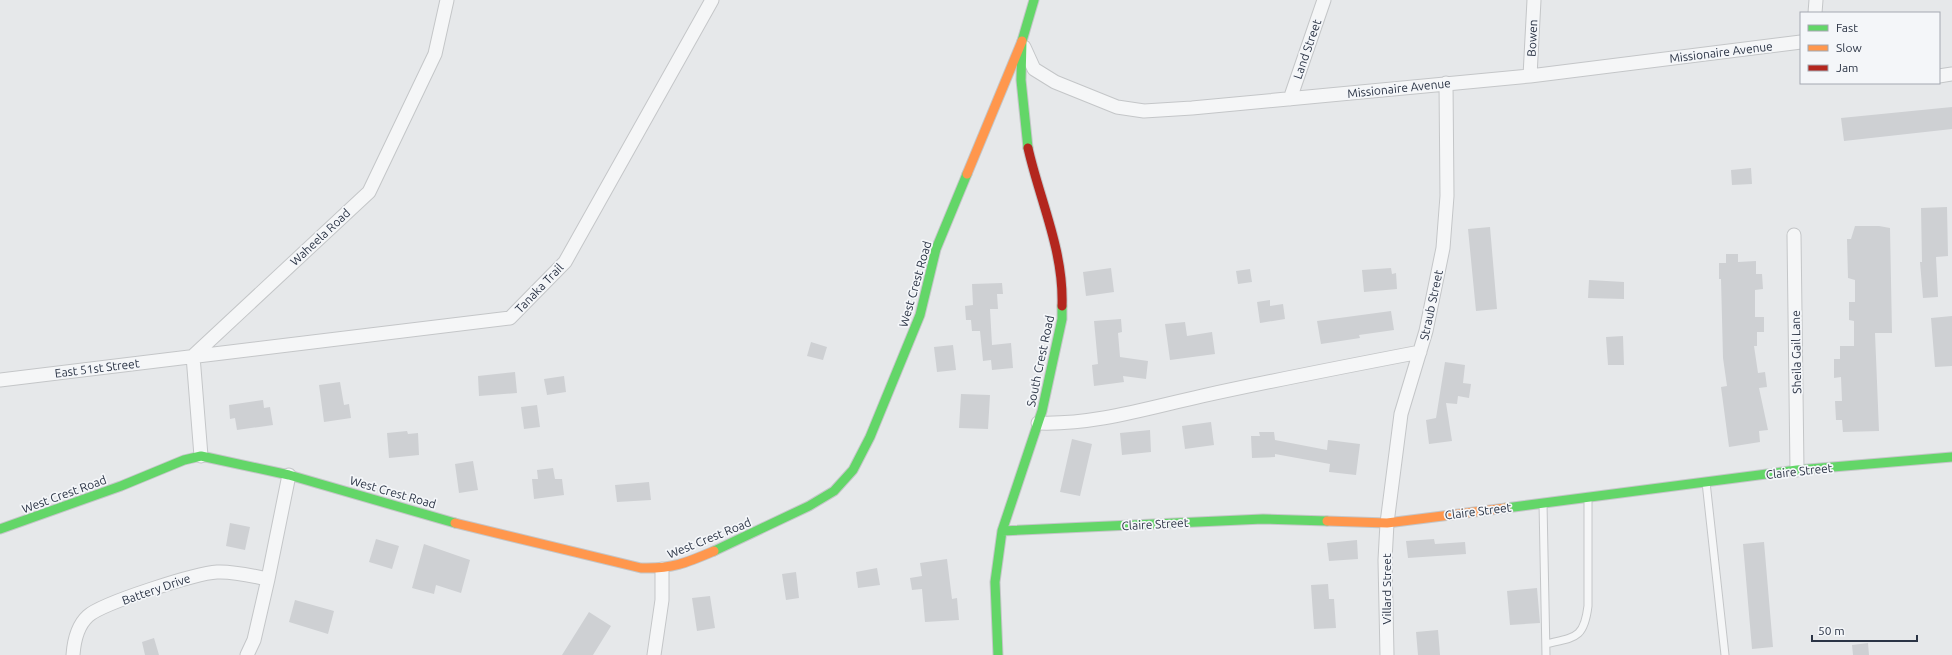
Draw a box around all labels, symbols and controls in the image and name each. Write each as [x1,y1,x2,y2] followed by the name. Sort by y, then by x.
[1800,12,1940,84] legend
[1291,17,1323,81] street label: Land Street
[1525,19,1539,57] street label: Bowen
[1836,21,1858,34] text: Fast
[1669,39,1773,65] street label: Missionaire Avenue
[1836,41,1862,54] text: Slow
[1836,61,1858,74] text: Jam
[1347,76,1451,100] street label: Missionaire Avenue
[287,206,353,268] street label: Waheela Road
[896,239,934,329] street label: West Crest Road
[512,261,566,315] street label: Tanaka Trail
[1417,268,1445,341] street label: Straub Street
[1789,310,1803,394] street label: Sheila Gail Lane
[1024,314,1056,408] street label: South Crest Road
[54,356,140,380] street label: East 51st Street
[1765,461,1833,481] street label: Claire Street
[20,473,108,515] street label: West Crest Road
[348,473,438,511] street label: West Crest Road
[1444,500,1512,522] street label: Claire Street
[665,515,753,561] street label: West Crest Road
[1121,516,1189,532] street label: Claire Street
[1380,553,1393,625] street label: Villard Street
[120,571,192,607] street label: Battery Drive
[1812,617,1917,643] scale bar
[1818,624,1845,637] text: 50 m

